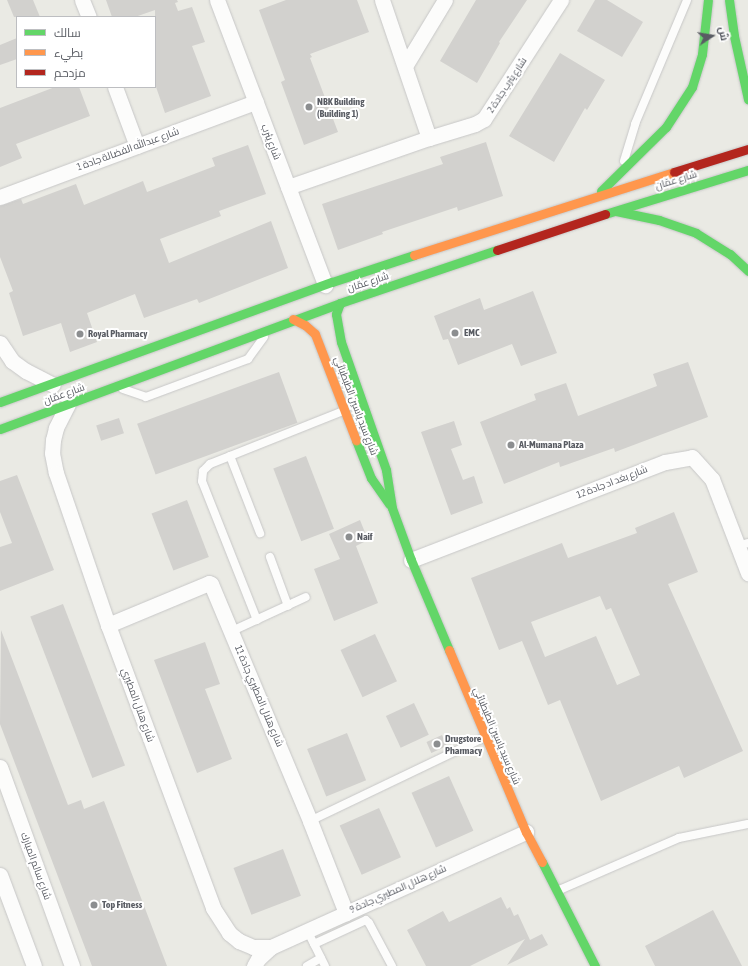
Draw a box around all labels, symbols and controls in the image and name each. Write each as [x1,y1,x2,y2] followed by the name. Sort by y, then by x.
[16,16,156,88] legend
[692,16,732,56] north arrow
[716,25,731,42] text: ش
[54,26,81,40] text: سالك
[54,46,83,60] text: بطيء
[485,55,529,115] street label: شارع يثرب جادة 2
[54,66,86,80] text: مزدحم
[317,95,365,118] place label: NBK Building (Building 1)
[304,102,314,112] marker: NBK Building (Building 1)
[259,122,283,162] street label: شارع يثرب
[75,125,181,173] street label: شارع عبدالله الفضالة جادة 1
[654,168,698,192] street label: شارع عمّان
[346,270,390,294] street label: شارع عمّان
[449,327,461,339] marker: EMC
[464,327,479,339] place label: EMC
[88,328,147,340] place label: Royal Pharmacy
[75,329,85,339] marker: Royal Pharmacy
[332,355,380,457] street label: شارع سيد ياسين الطبطبائي
[42,381,86,407] street label: شارع عمّان
[519,439,584,451] place label: Al-Mumana Plaza
[506,440,516,450] marker: Al-Mumana Plaza
[575,463,649,501] street label: شارع بغد اد جادة 12
[357,531,373,543] place label: Naif
[344,532,354,542] marker: Naif
[232,643,286,749] street label: شارع هلال المطيري جادة 11
[119,666,157,744] street label: شارع هلال المطيري
[471,686,523,786] street label: شارع سيد ياسين الطبطبائي
[445,732,482,756] place label: Drugstore Pharmacy
[432,739,442,749] marker: Drugstore Pharmacy
[18,830,54,902] street label: شارع سالم المبارك
[348,862,448,916] street label: شارع هلال المطيري جادة 9
[102,899,142,911] place label: Top Fitness
[89,900,99,910] marker: Top Fitness

